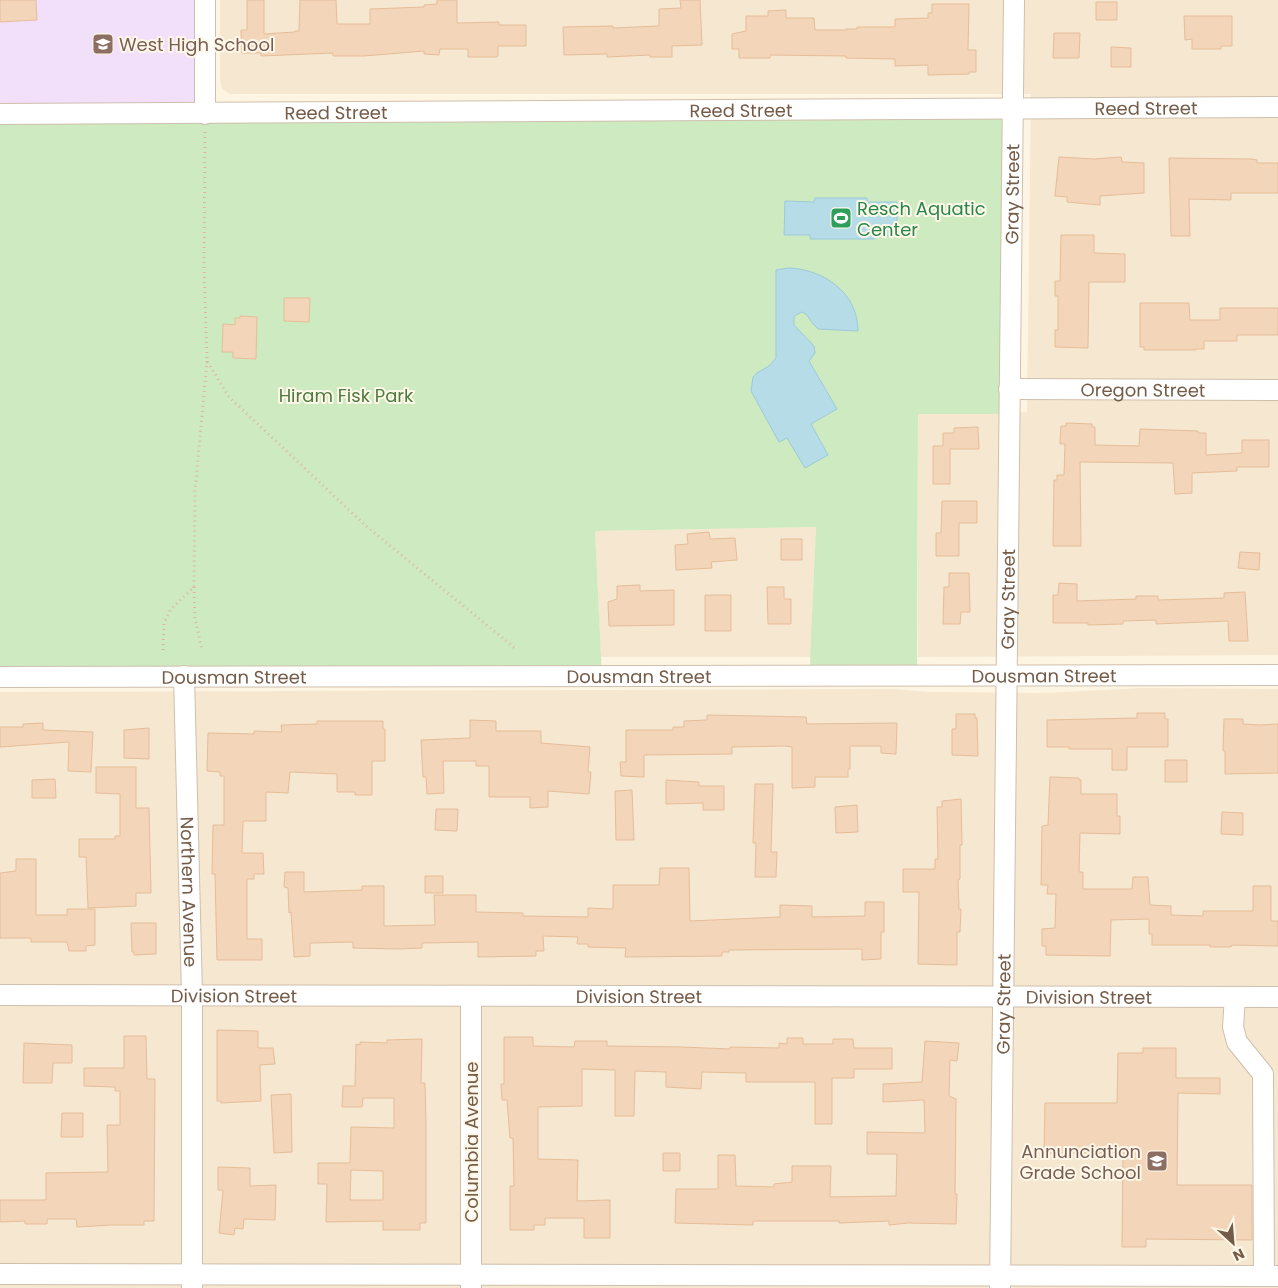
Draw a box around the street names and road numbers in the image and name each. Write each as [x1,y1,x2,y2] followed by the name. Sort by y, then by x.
[1094,95,1198,121] street label: Reed Street
[689,97,793,123] street label: Reed Street
[284,99,388,125] street label: Reed Street
[999,144,1025,245] street label: Gray Street
[1081,377,1205,402] street label: Oregon Street
[994,549,1021,649] street label: Gray Street
[566,663,712,689] street label: Dousman Street
[971,663,1117,688] street label: Dousman Street
[161,664,307,689] street label: Dousman Street
[175,816,204,968] street label: Northern Avenue
[990,954,1016,1054] street label: Gray Street
[171,983,297,1008] street label: Division Street
[576,983,702,1009] street label: Division Street
[1026,984,1152,1009] street label: Division Street
[459,1061,484,1223] street label: Columbia Avenue

